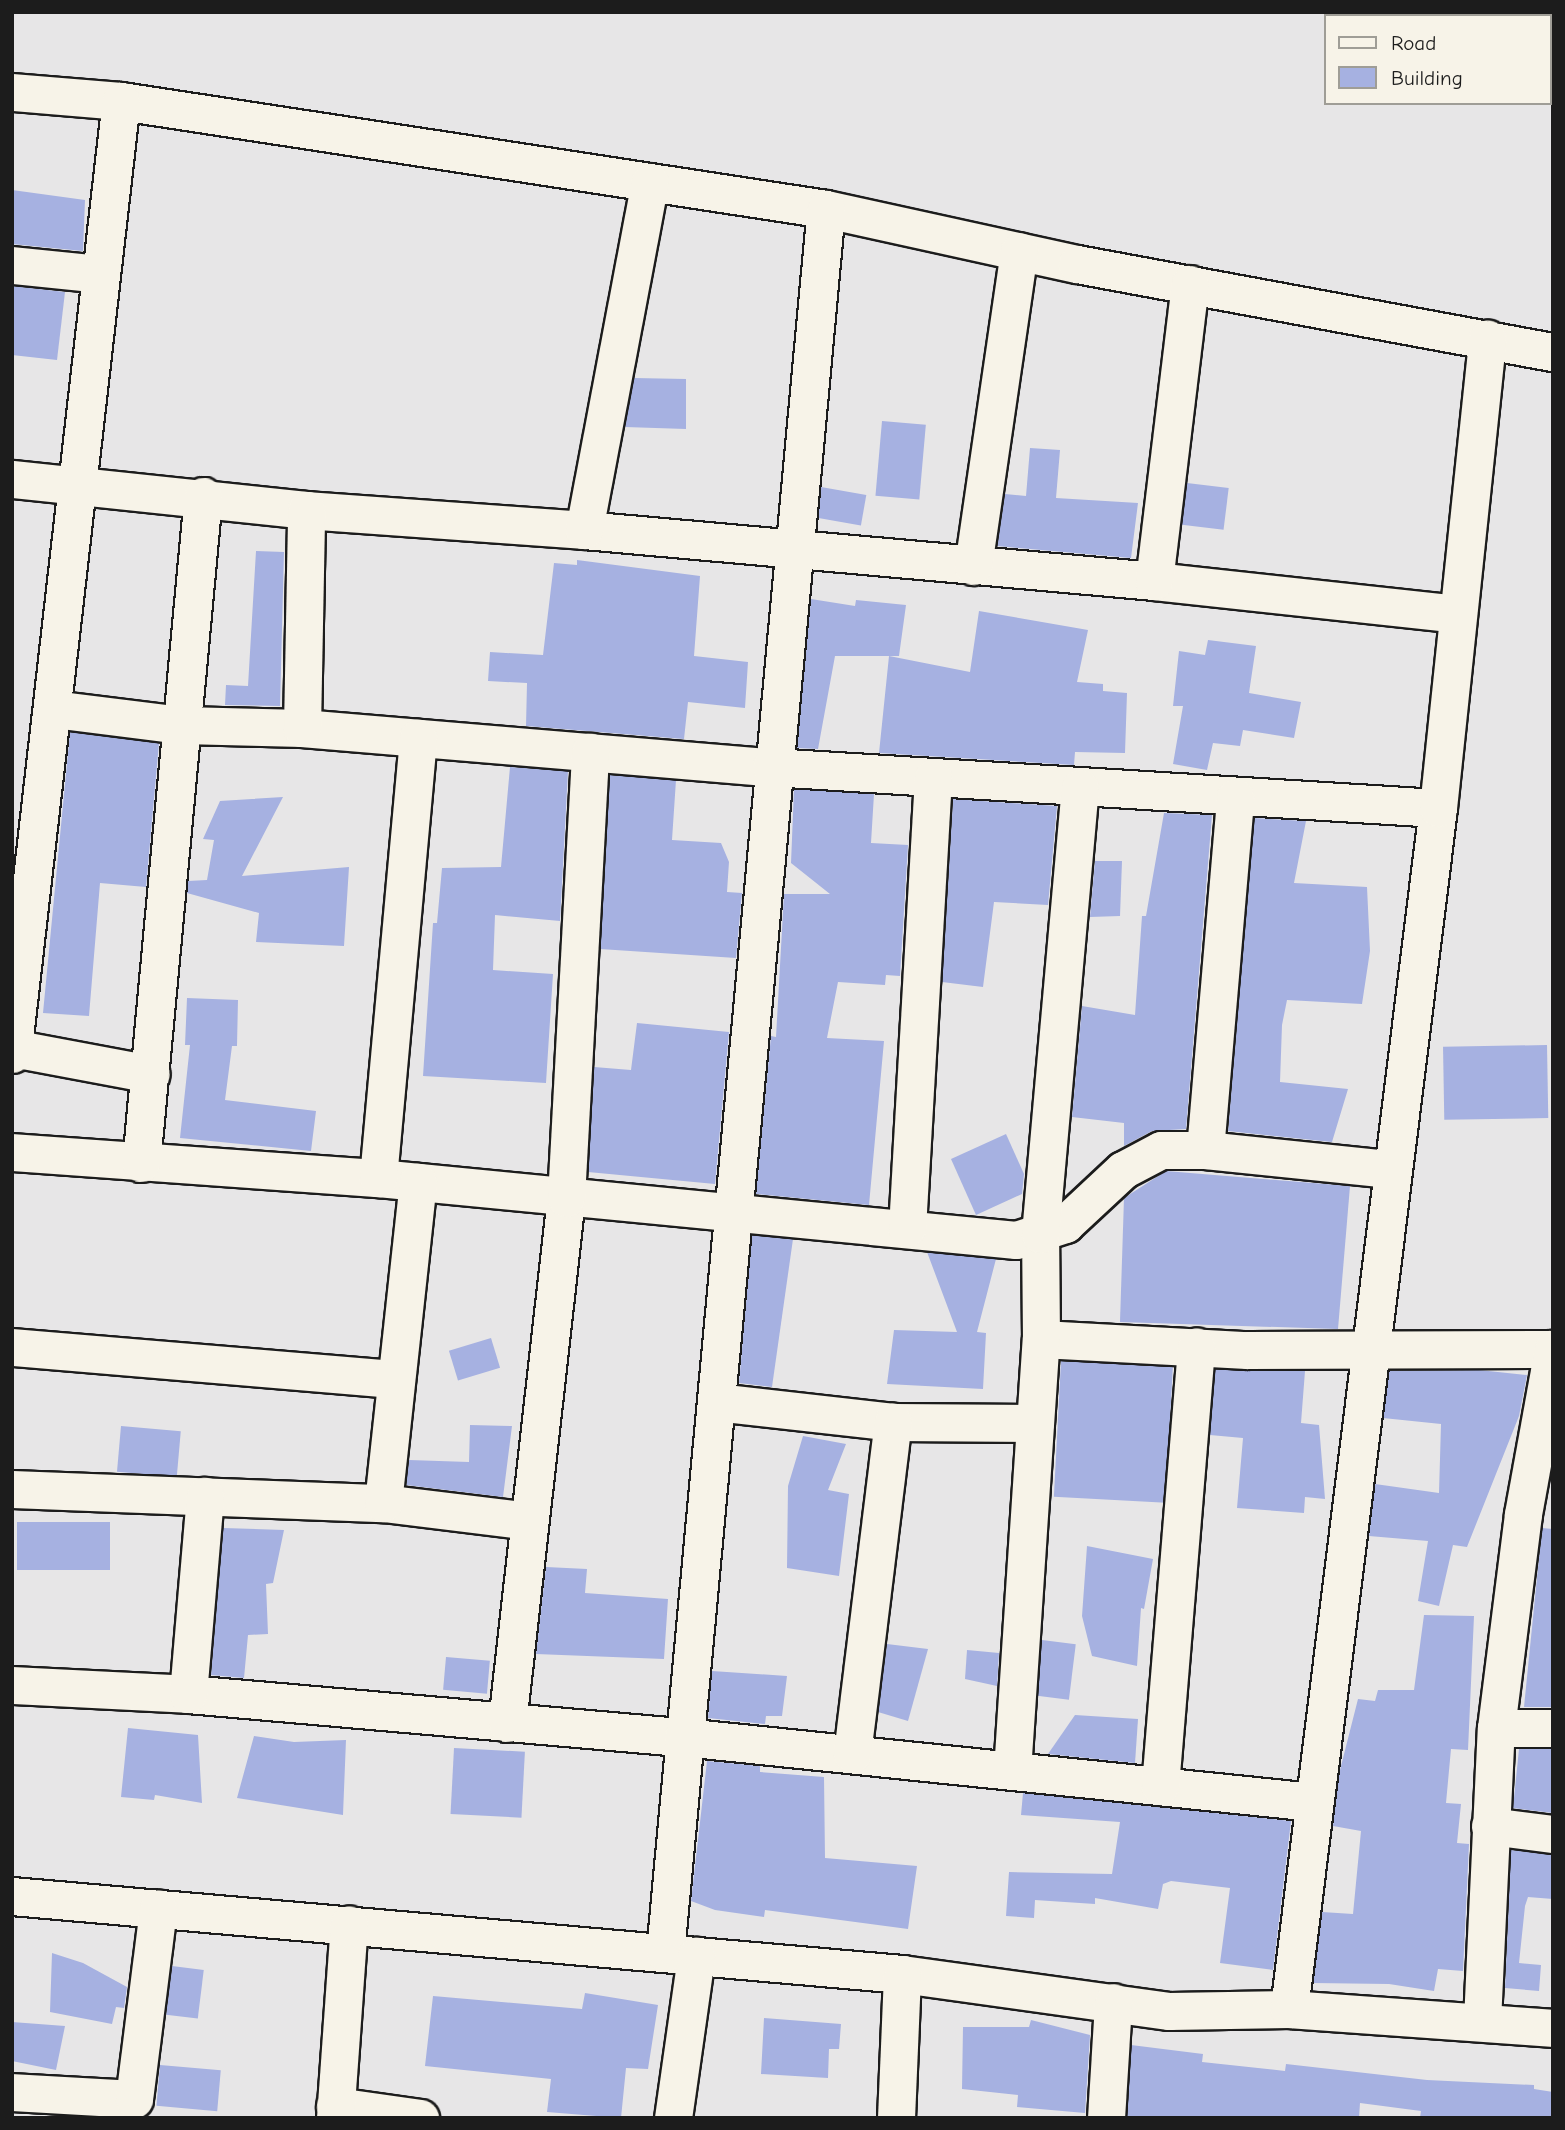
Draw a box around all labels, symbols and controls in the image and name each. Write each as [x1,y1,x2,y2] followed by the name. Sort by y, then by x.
[1324,14,1551,105] legend
[1391,31,1436,55] text: Road
[1391,66,1463,90] text: Building

